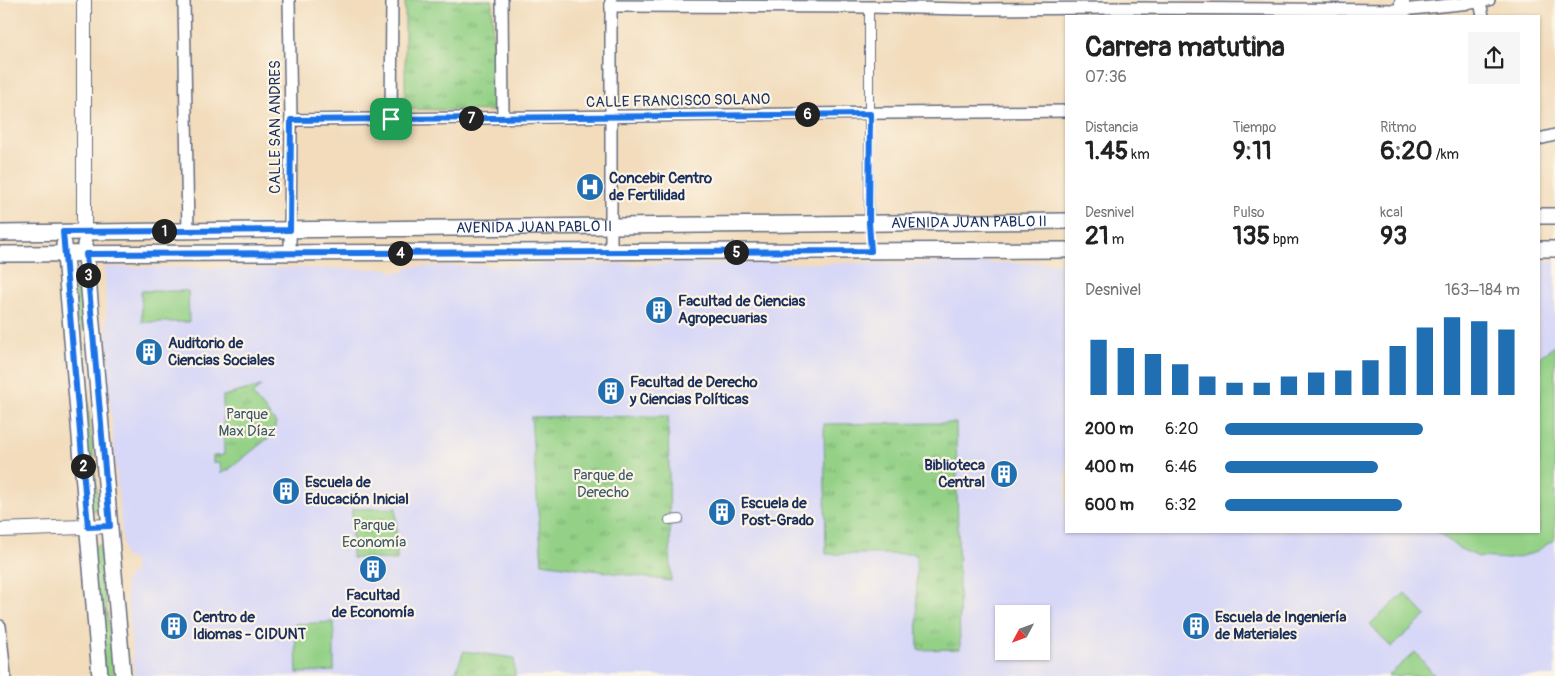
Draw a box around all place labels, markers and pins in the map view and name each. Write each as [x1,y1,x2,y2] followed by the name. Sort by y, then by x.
[370,98,412,140] pin
[794,102,820,126] pin: 6
[458,106,484,130] pin: 7
[609,169,712,205] place label: Concebir Centro de Fertilidad
[575,172,605,202] hospital icon: Concebir Centro de Fertilidad
[152,218,176,244] pin: 1
[388,240,412,266] pin: 4
[724,240,748,264] pin: 5
[76,262,100,288] pin: 3
[678,292,805,328] place label: Facultad de Ciencias Agropecuarias
[644,295,674,325] building icon: Facultad de Ciencias Agropecuarias
[168,334,275,370] place label: Auditorio de Ciencias Sociales
[134,337,164,367] building icon: Auditorio de Ciencias Sociales
[629,373,758,409] place label: Facultad de Derecho y Ciencias Políticas
[596,376,626,406] building icon: Facultad de Derecho y Ciencias Políticas
[70,454,96,478] pin: 2
[924,456,985,492] place label: Biblioteca Central
[989,459,1019,489] building icon: Biblioteca Central
[305,473,409,509] place label: Escuela de Educación Inicial
[271,476,301,506] building icon: Escuela de Educación Inicial
[741,494,814,530] place label: Escuela de Post-Grado
[707,497,737,527] building icon: Escuela de Post-Grado
[358,554,388,584] building icon: Facultad de Economía
[332,586,414,622] place label: Facultad de Economía
[193,608,307,644] place label: Centro de Idiomas - CIDUNT
[1215,608,1346,644] place label: Escuela de Ingeniería de Materiales
[159,611,189,641] building icon: Centro de Idiomas - CIDUNT
[1181,611,1211,641] building icon: Escuela de Ingeniería de Materiales

